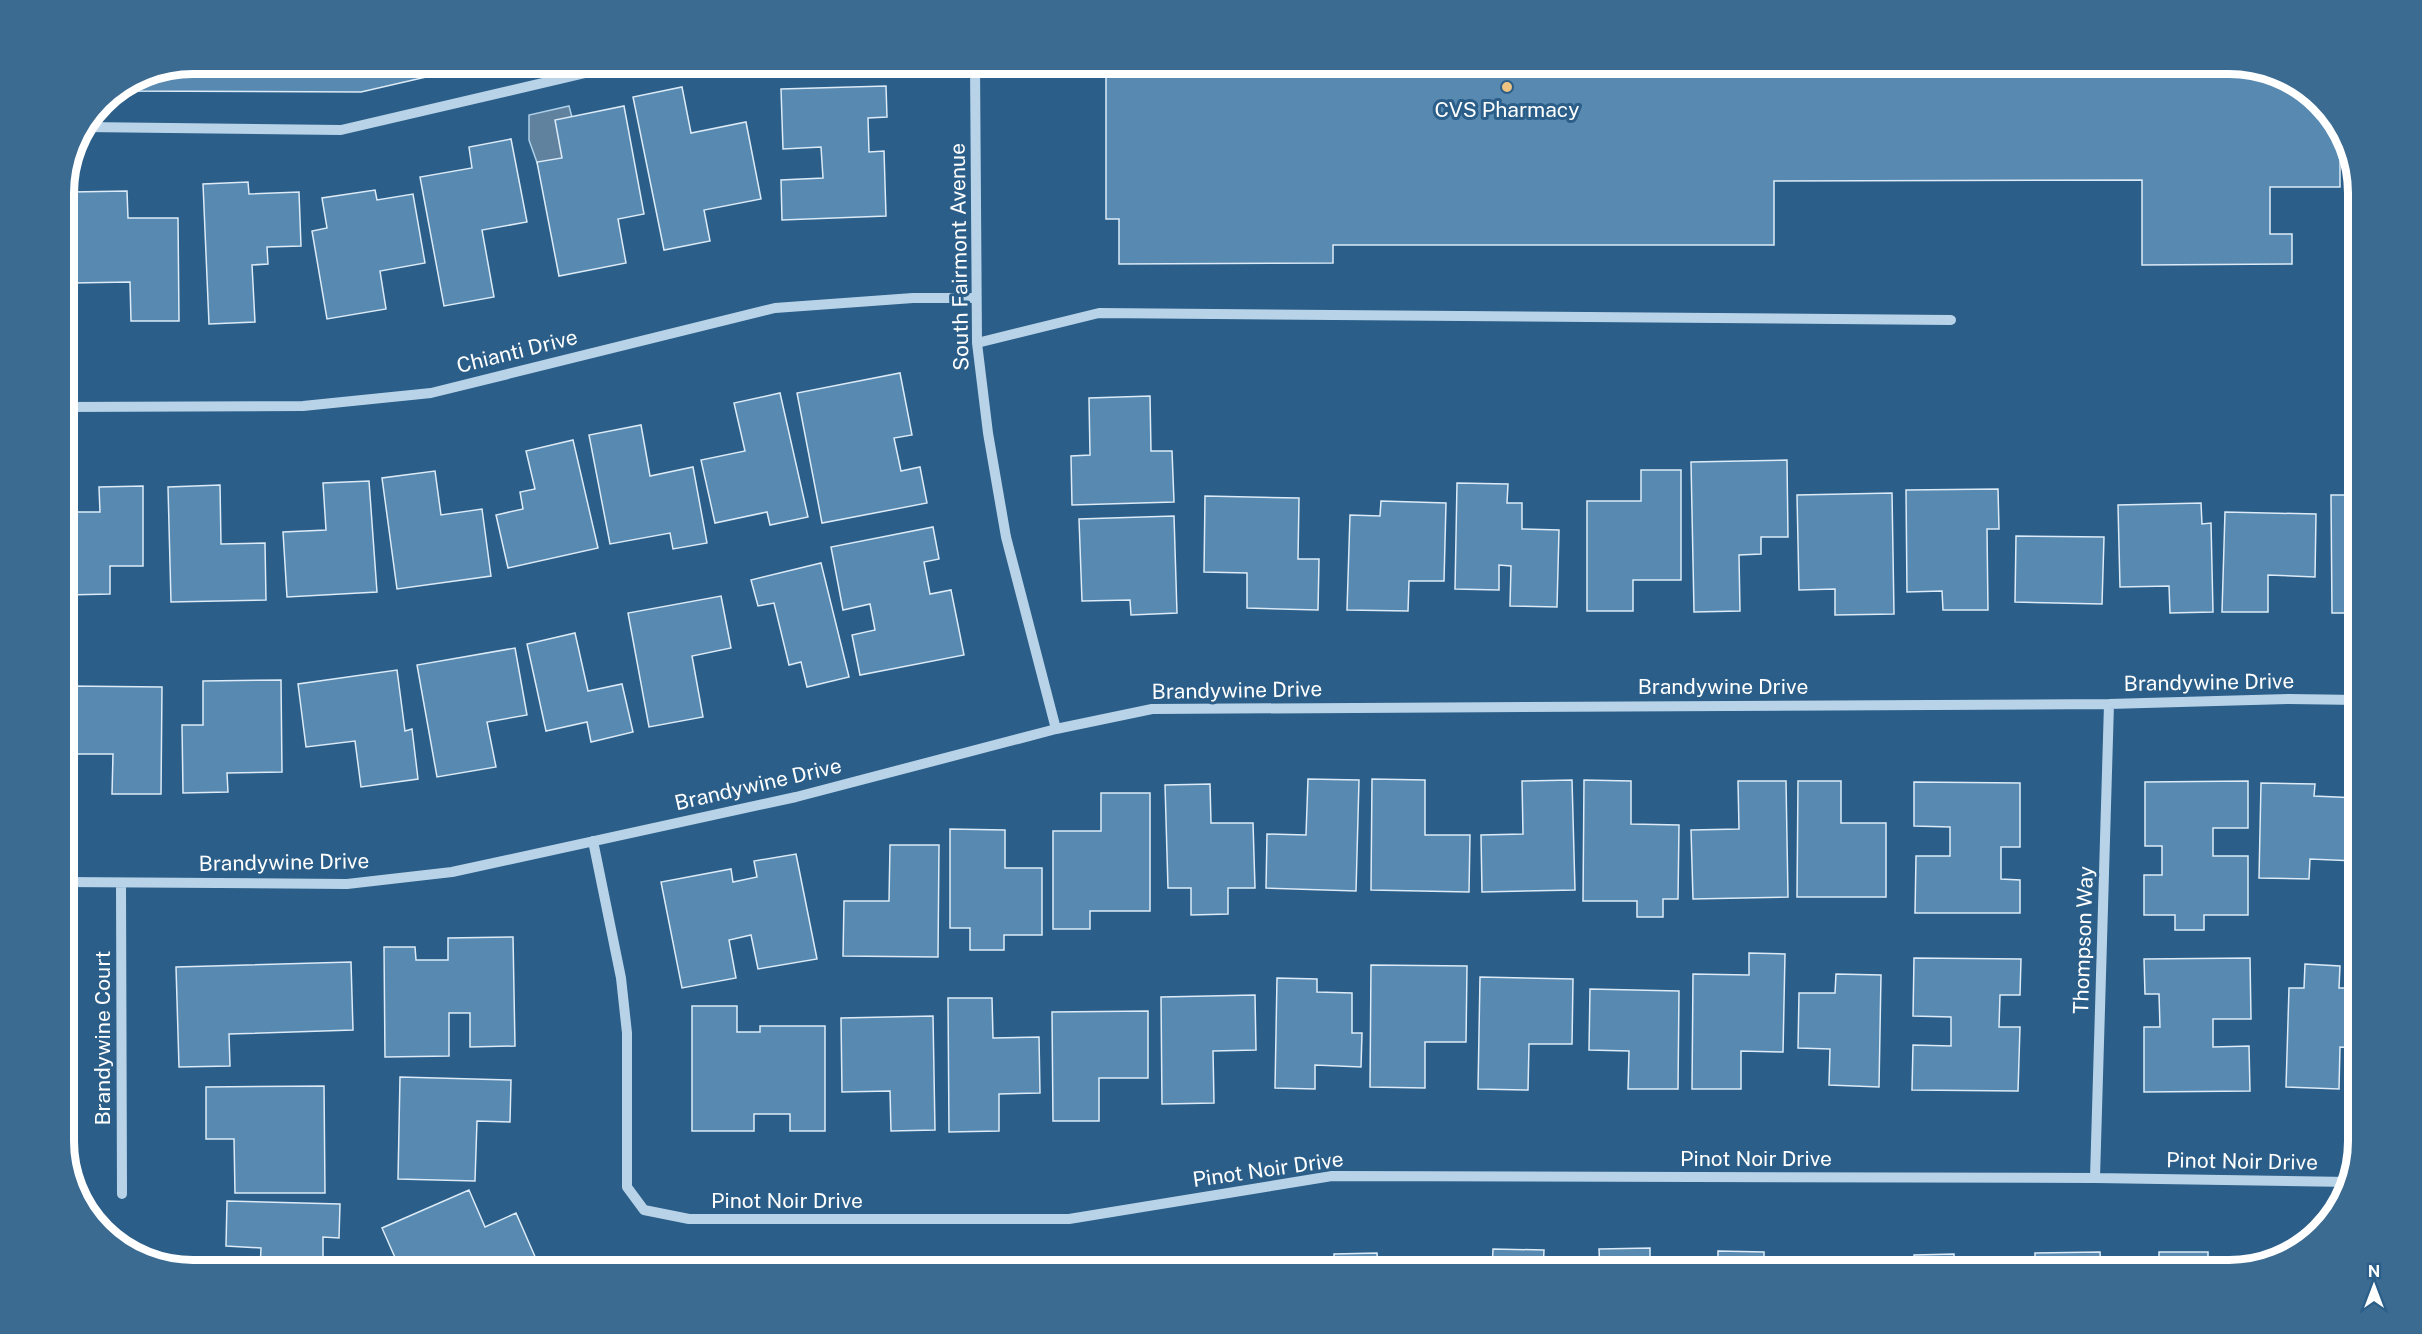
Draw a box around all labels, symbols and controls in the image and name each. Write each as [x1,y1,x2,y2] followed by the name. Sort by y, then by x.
[1500,80,1514,94] marker: CVS Pharmacy
[1435,97,1579,122] place label: CVS Pharmacy
[945,143,973,371] street label: South Fairmont Avenue
[454,324,580,378] street label: Chianti Drive
[2124,668,2294,696] street label: Brandywine Drive
[1638,674,1808,699] street label: Brandywine Drive
[1152,676,1322,704] street label: Brandywine Drive
[672,753,844,815] street label: Brandywine Drive
[199,848,369,876] street label: Brandywine Drive
[2068,866,2098,1014] street label: Thompson Way
[90,951,115,1125] street label: Brandywine Court
[1191,1146,1345,1192] street label: Pinot Noir Drive
[1680,1146,1832,1171] street label: Pinot Noir Drive
[2166,1147,2318,1175] street label: Pinot Noir Drive
[711,1188,863,1213] street label: Pinot Noir Drive
[2344,1256,2404,1316] north arrow
[2368,1262,2380,1281] text: N

